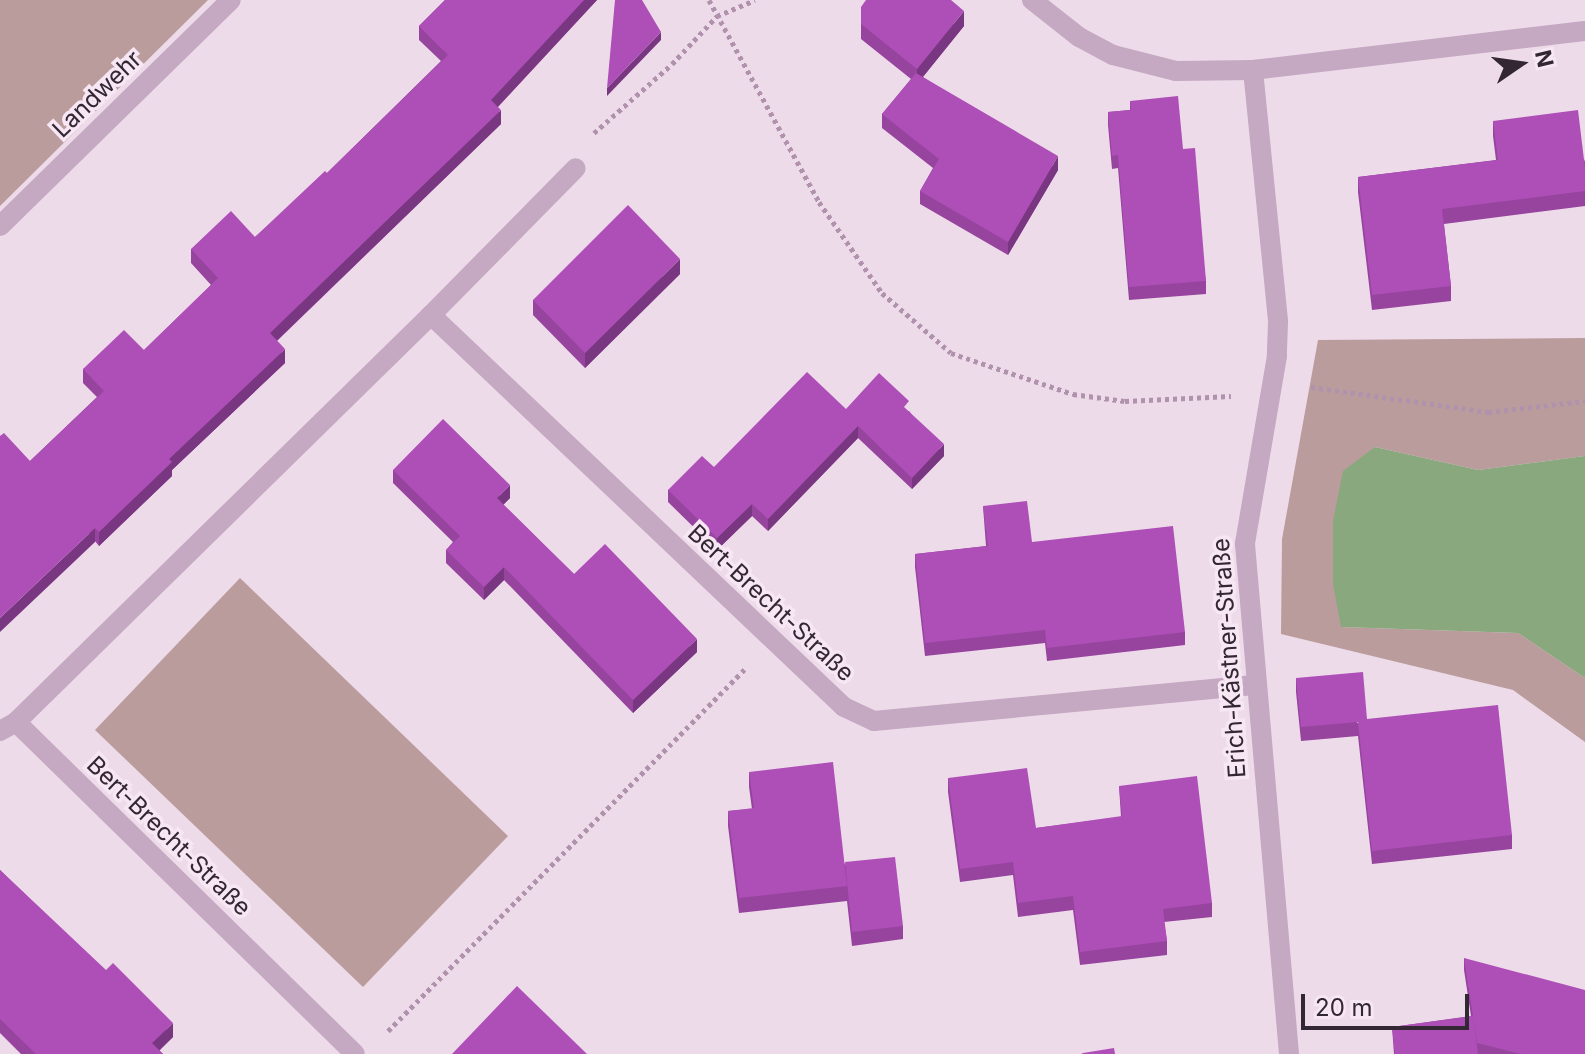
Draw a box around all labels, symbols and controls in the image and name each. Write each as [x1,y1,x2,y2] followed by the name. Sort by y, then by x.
[1481,24,1561,104] north arrow
[47,45,147,143] street label: Landwehr
[1530,48,1559,70] text: N
[682,519,860,687] street label: Bert-Brecht-Straße
[1206,537,1252,779] street label: Erich-Kästner-Straße
[81,750,257,922] street label: Bert-Brecht-Straße
[1305,978,1473,1028] scale bar
[1315,993,1373,1022] text: 20 m

